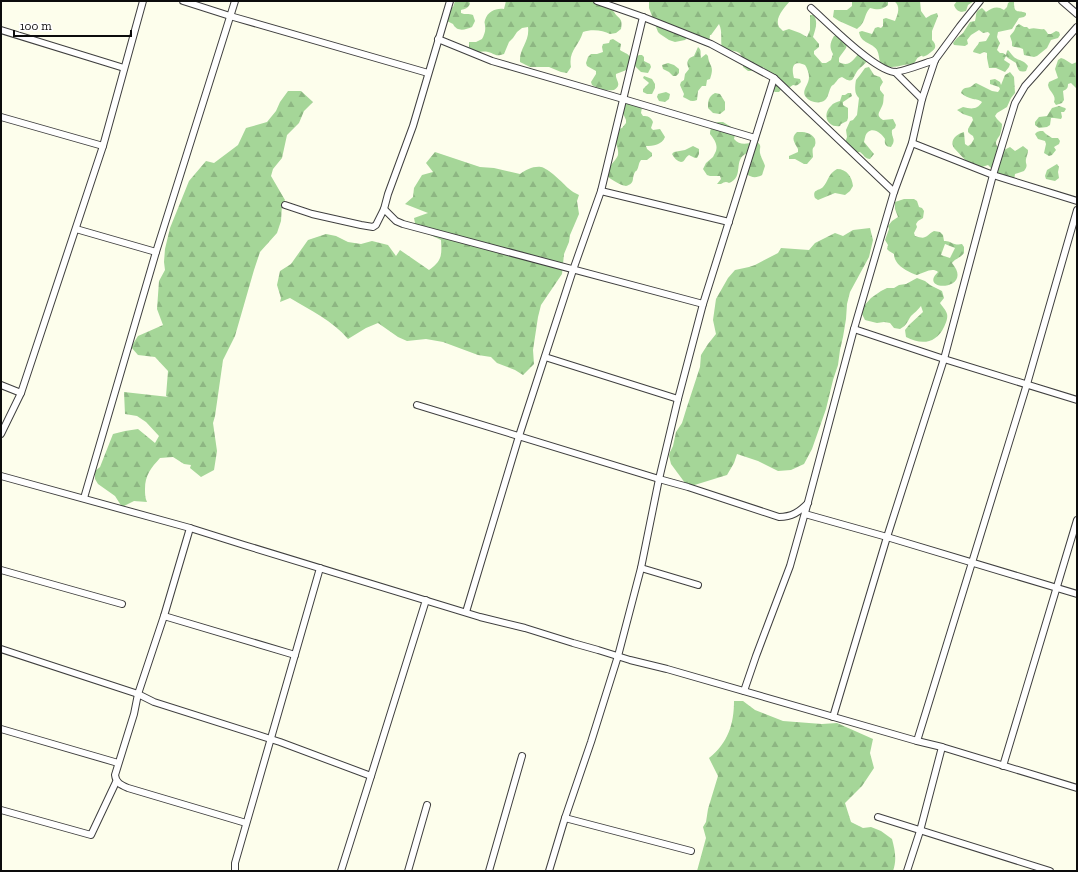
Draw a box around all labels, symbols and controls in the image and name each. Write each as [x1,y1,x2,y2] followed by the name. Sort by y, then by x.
[14,12,131,38] scale bar
[20,19,52,33] text: 100 m

